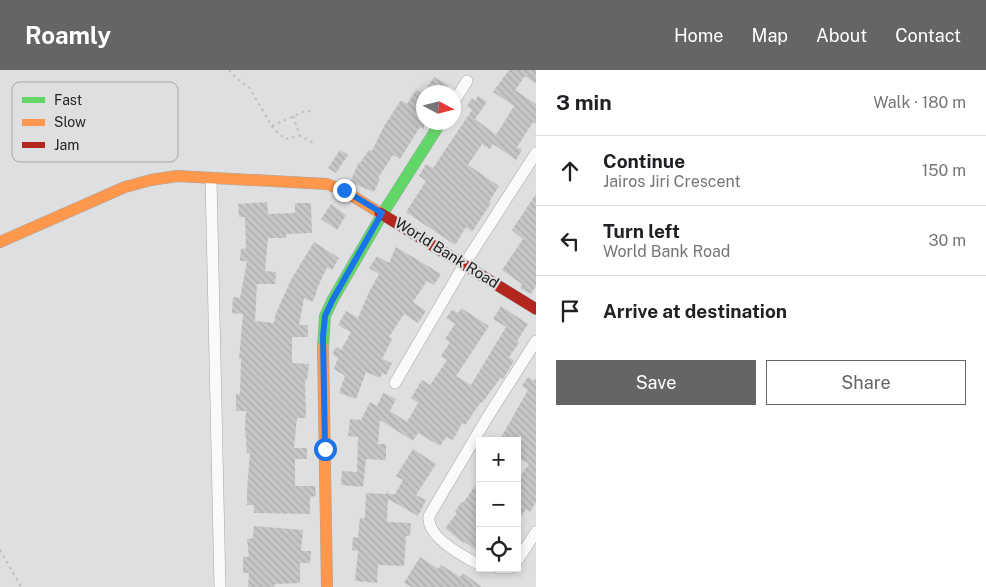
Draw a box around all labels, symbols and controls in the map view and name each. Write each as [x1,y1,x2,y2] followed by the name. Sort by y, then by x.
[25,21,111,49] text: Roamly
[674,25,724,46] text: Home
[752,25,788,46] text: Map
[816,25,867,46] text: About
[895,25,961,46] text: Contact
[12,82,178,162] legend
[416,85,461,130] north arrow
[556,90,612,115] text: 3 min
[54,92,82,108] text: Fast
[873,93,966,112] text: Walk · 180 m
[54,114,86,130] text: Slow
[54,137,79,153] text: Jam
[603,150,685,172] text: Continue
[556,157,584,185] icon: ahead
[922,161,966,180] text: 150 m
[603,172,741,191] text: Jairos Jiri Crescent
[333,179,356,202] route end
[392,214,502,291] street label: World Bank Road
[603,220,680,242] text: Turn left
[556,227,584,255] icon: left
[929,231,966,250] text: 30 m
[603,242,730,261] text: World Bank Road
[556,297,584,325] icon: arrive
[603,300,787,322] text: Arrive at destination
[556,360,756,405] button: Save
[766,360,966,405] button: Share
[476,437,521,572] map controls
[476,437,521,482] button: +
[314,438,337,461] route start
[476,482,521,527] button: −
[476,527,521,572] button: locate

